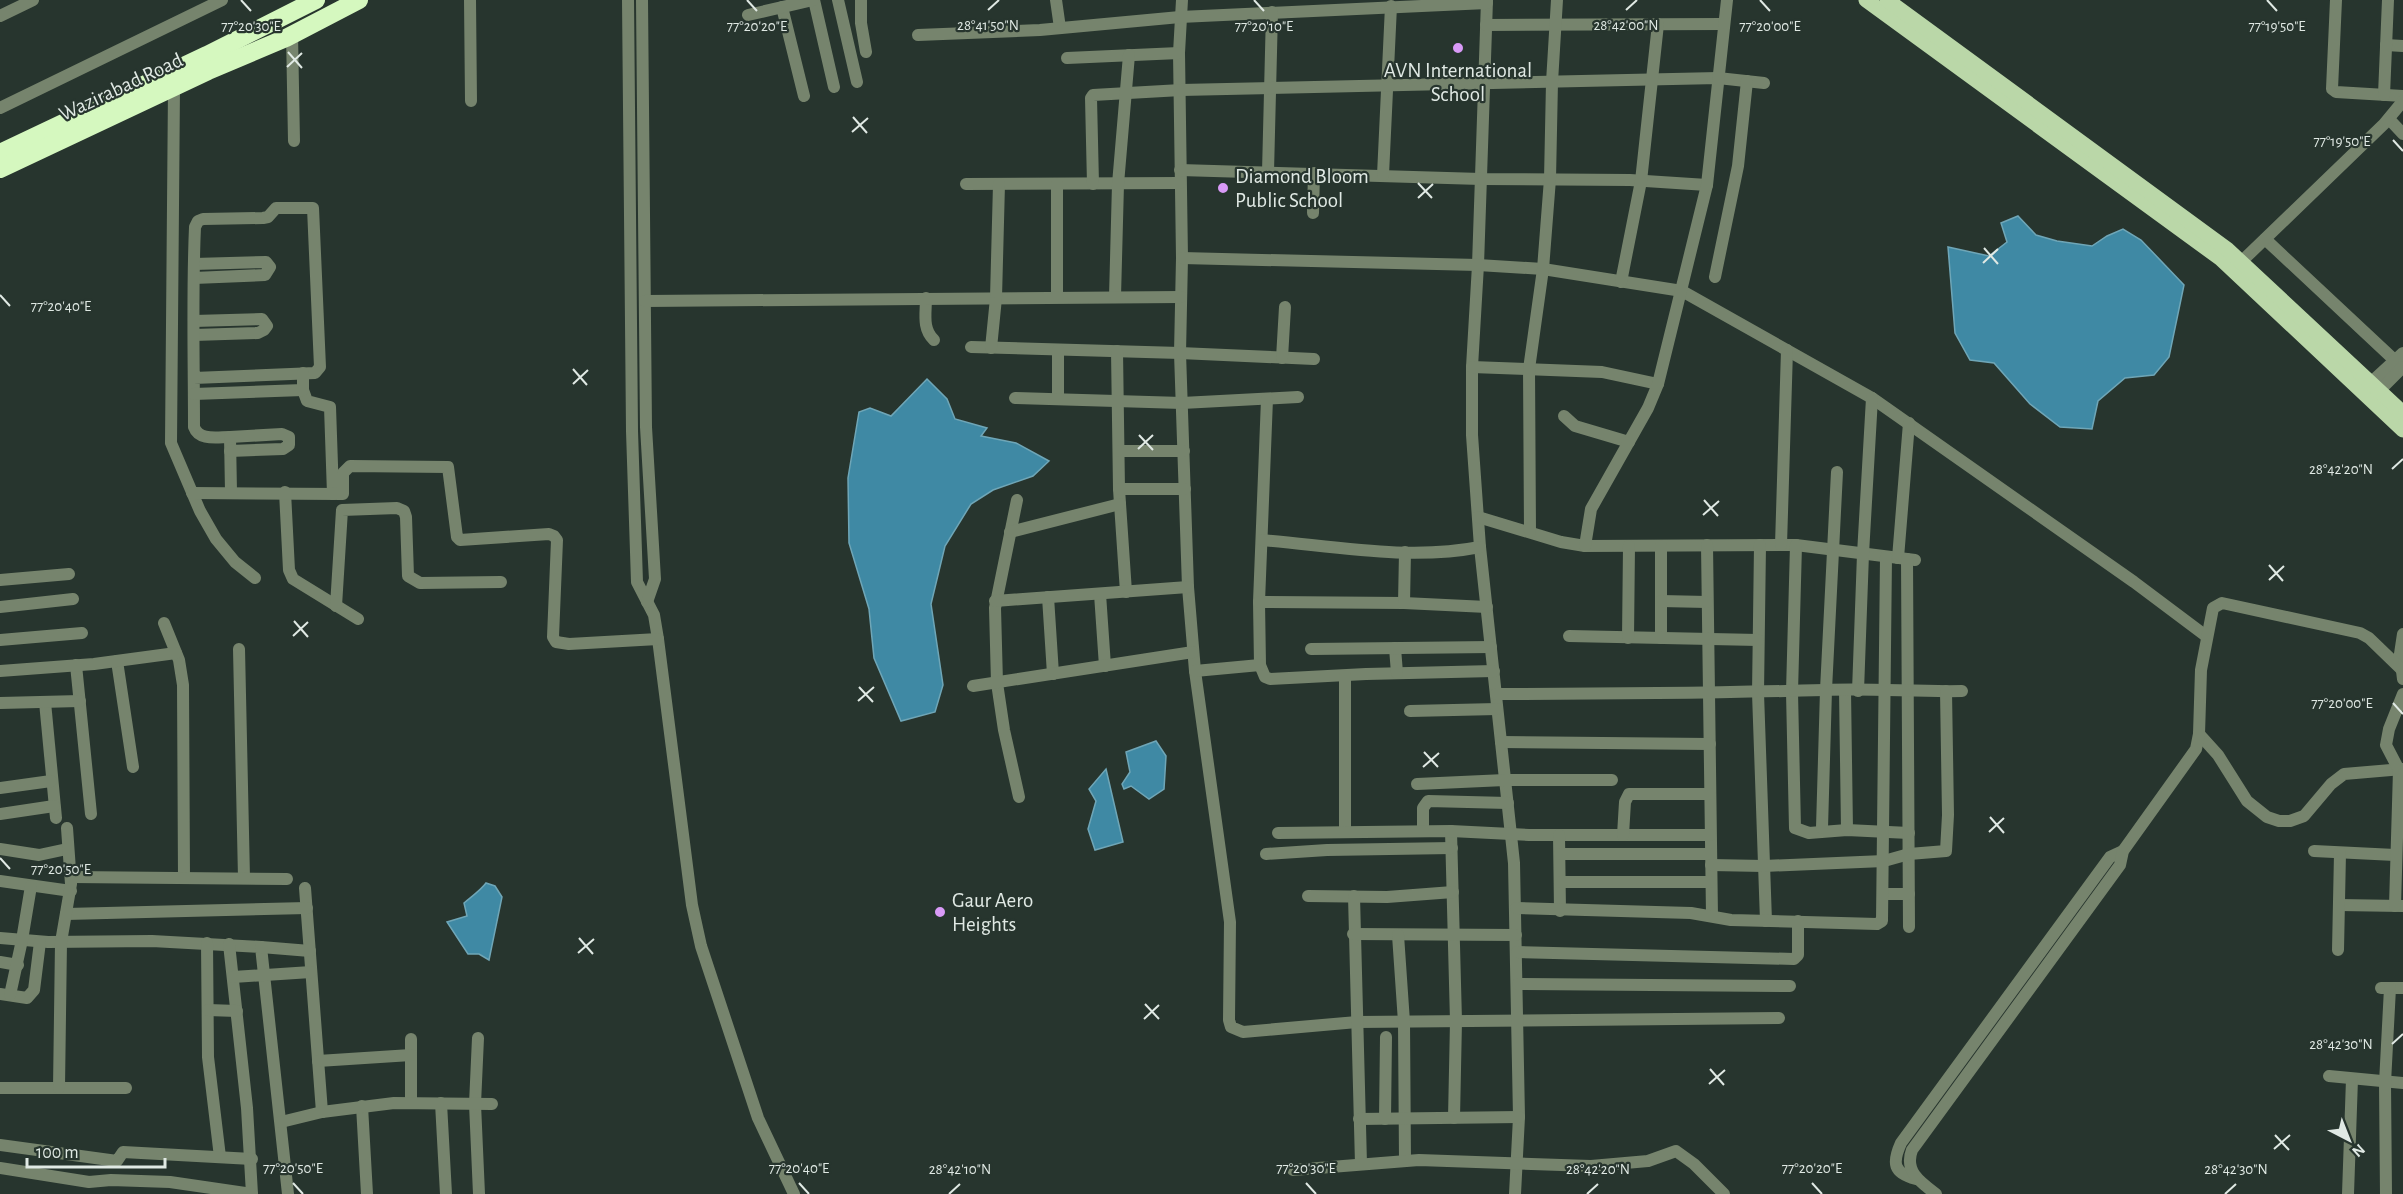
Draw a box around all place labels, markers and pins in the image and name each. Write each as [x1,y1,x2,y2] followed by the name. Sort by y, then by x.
[1451,41,1465,55] marker: AVN International School
[1384,60,1532,105] place label: AVN International School
[1235,166,1369,211] place label: Diamond Bloom Public School
[1216,181,1230,195] marker: Diamond Bloom Public School
[952,890,1033,935] place label: Gaur Aero Heights
[933,905,947,919] marker: Gaur Aero Heights

